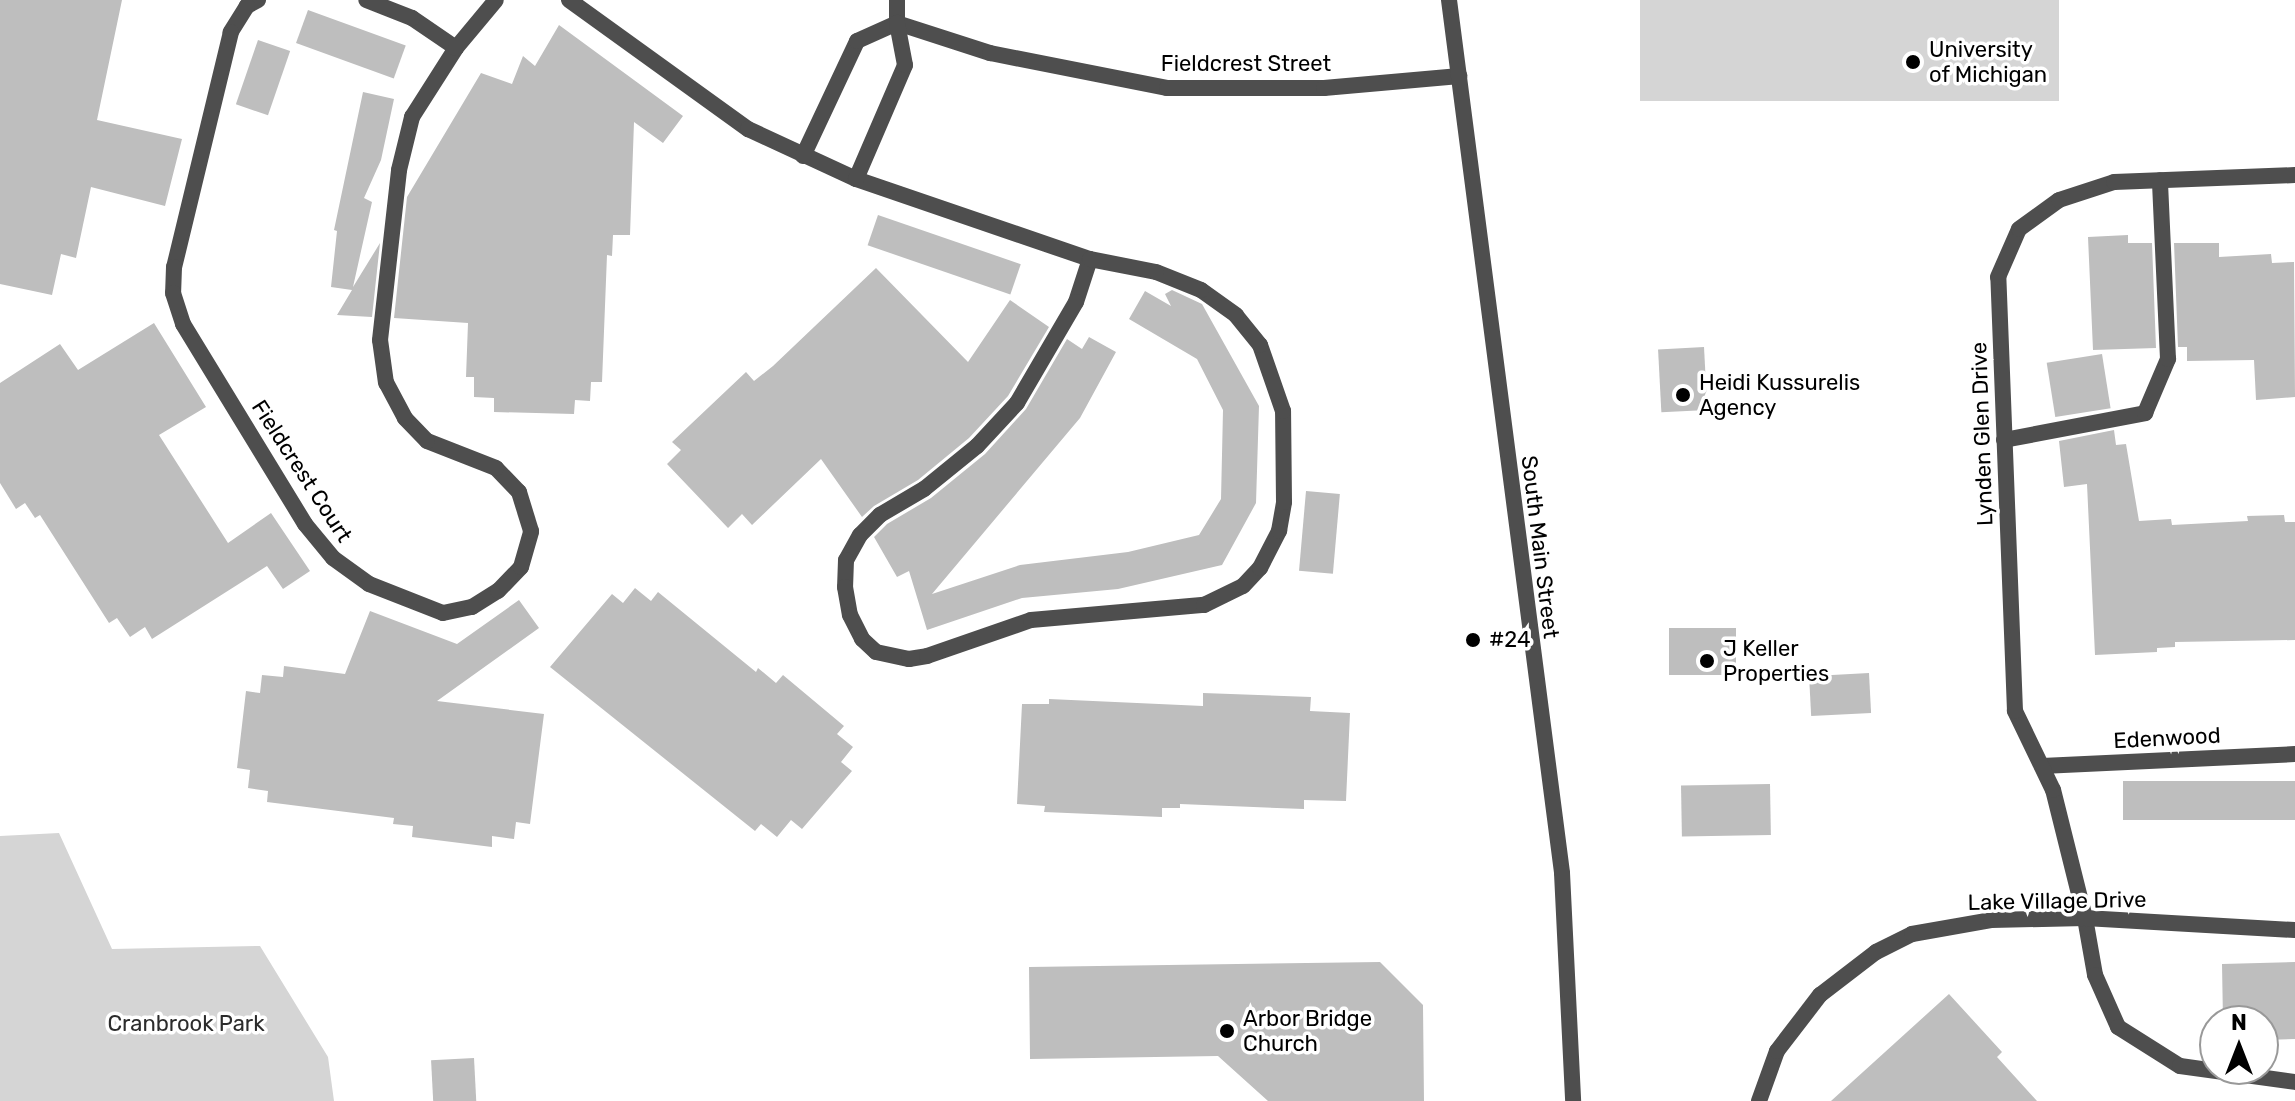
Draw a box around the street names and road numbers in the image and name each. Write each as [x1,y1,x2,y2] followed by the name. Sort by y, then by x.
[1161,51,1331,77] street label: Fieldcrest Street
[1966,342,1998,526] street label: Lynden Glen Drive
[246,395,358,547] street label: Fieldcrest Court
[1516,454,1564,640] street label: South Main Street
[2113,722,2221,754] street label: Edenwood
[1967,886,2147,916] street label: Lake Village Drive

